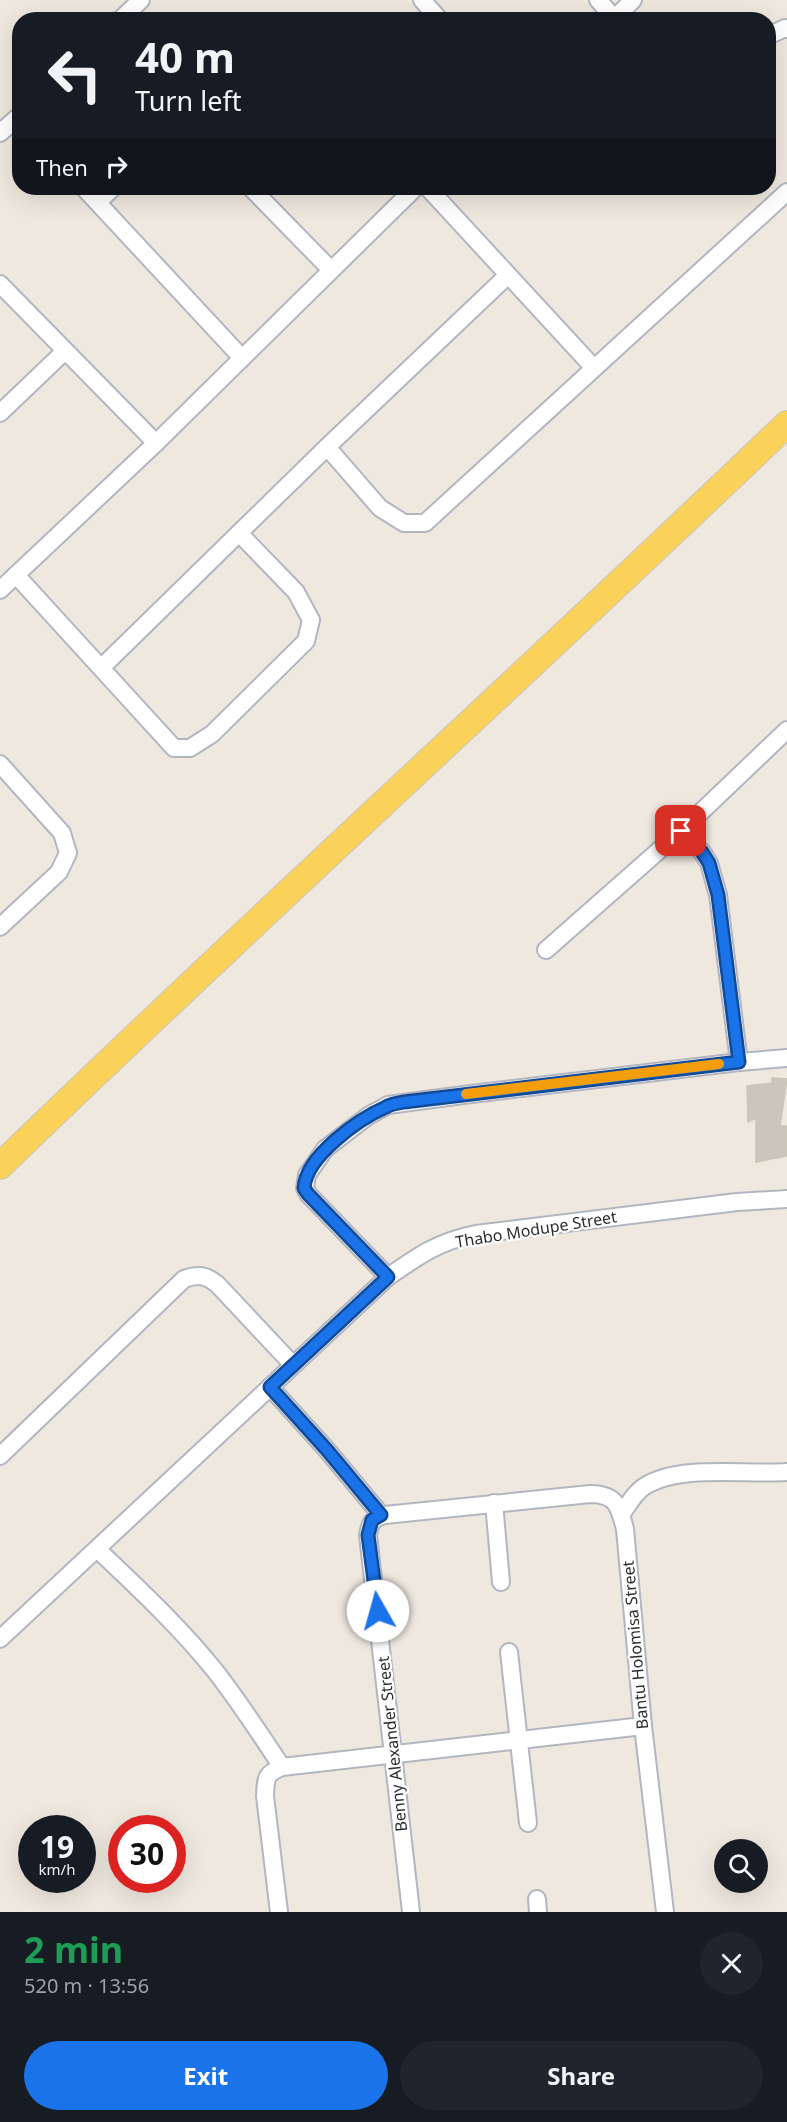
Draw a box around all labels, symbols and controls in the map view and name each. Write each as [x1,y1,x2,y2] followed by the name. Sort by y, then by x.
[135,28,235,85] text: 40 m
[36,36,114,114] icon: left
[135,82,241,119] text: Turn left
[100,150,133,183] icon: right
[36,152,88,182] text: Then
[655,805,706,856] pin
[664,814,697,847] icon: arrive
[454,1205,618,1253] street label: Thabo Modupe Street
[617,1560,653,1730] street label: Bantu Holomisa Street
[346,1579,410,1643] position arrow
[372,1655,412,1833] street label: Benny Alexander Street
[108,1815,186,1893] speed limit sign: 30
[40,1826,74,1867] text: 19
[714,1839,768,1893] map controls
[714,1839,768,1893] button: search
[39,1859,75,1879] text: km/h
[24,1925,123,1974] text: 2 min
[700,1932,763,1995] button: close
[24,1972,149,1999] text: 520 m · 13:56
[24,2041,388,2110] button: Exit
[400,2041,763,2110] button: Share

